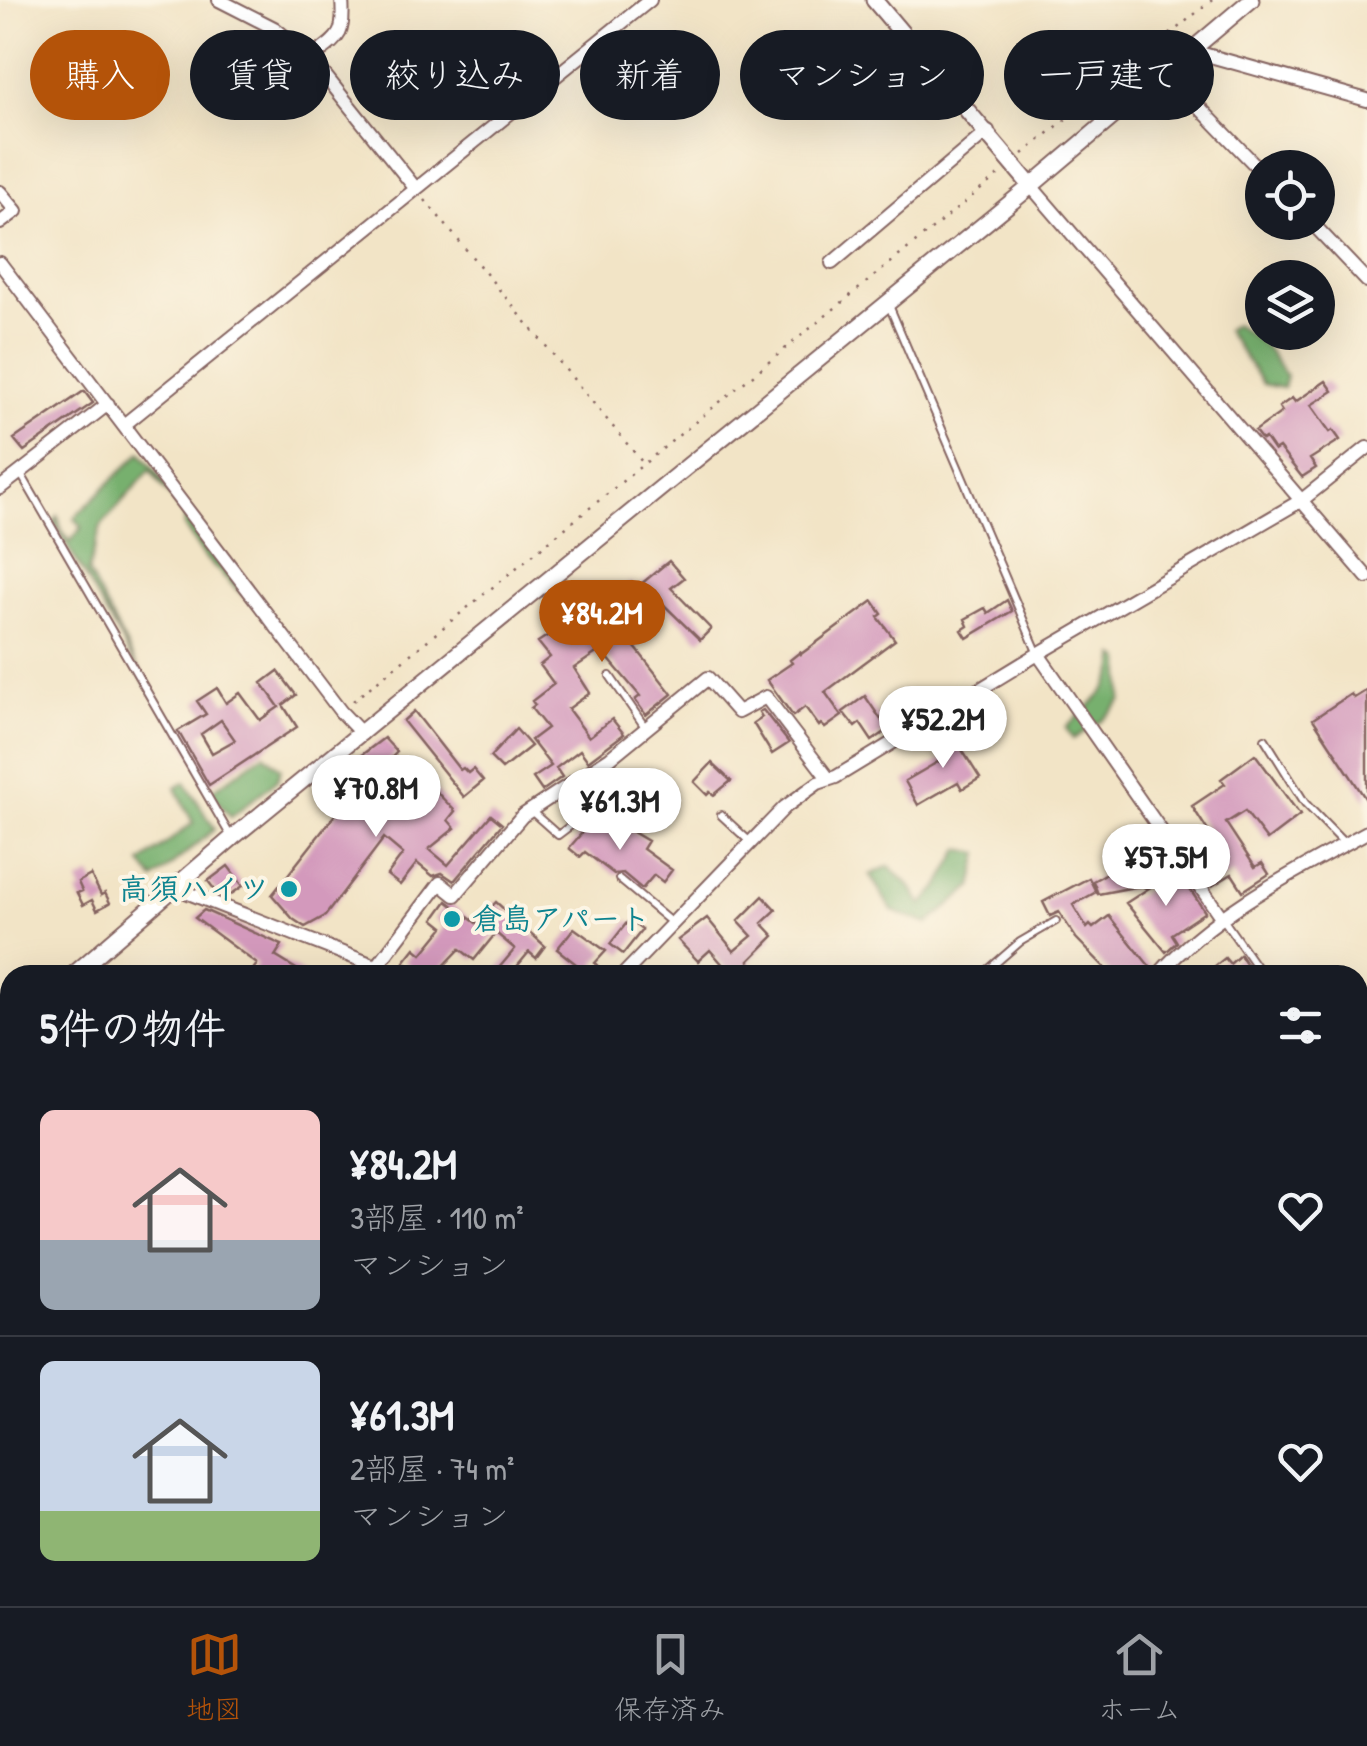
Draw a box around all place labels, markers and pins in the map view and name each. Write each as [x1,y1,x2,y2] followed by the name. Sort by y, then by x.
[521,580,683,665] pin: ¥84.2M
[862,686,1024,771] pin: ¥52.2M
[295,755,457,840] pin: ¥70.8M
[539,768,701,853] pin: ¥61.3M
[1085,824,1247,909] pin: ¥57.5M
[119,868,269,908] place label: 高須ハイツ
[278,878,300,900] marker: 高須ハイツ
[472,898,650,938] place label: 倉島アパート
[441,908,463,930] marker: 倉島アパート

